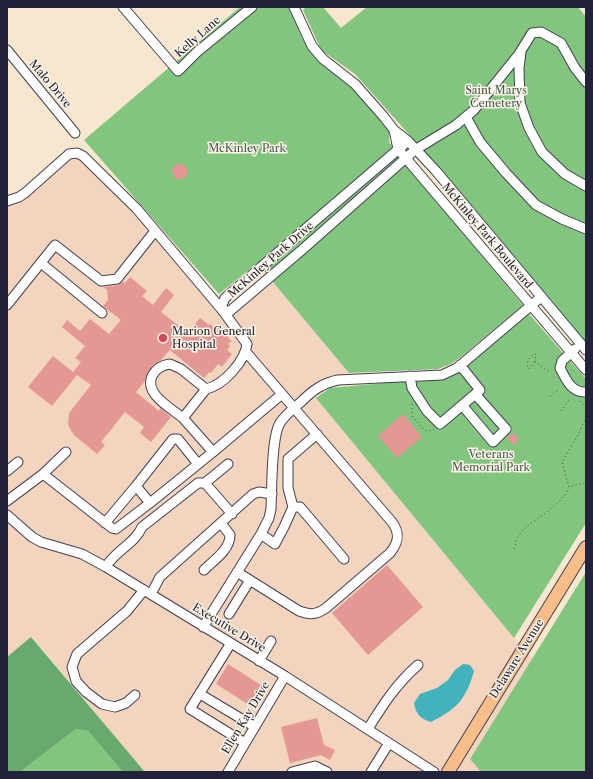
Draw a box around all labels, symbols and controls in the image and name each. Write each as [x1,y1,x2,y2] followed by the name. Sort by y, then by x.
[173,14,223,60] street label: Kelly Lane
[26,57,74,111] street label: Malo Drive
[465,84,527,110] park label: Saint Marys Cemetery
[208,142,286,156] park label: McKinley Park
[439,181,535,291] street label: McKinley Park Boulevard
[226,219,316,301] street label: McKinley Park Drive
[172,325,255,351] place label: Marion General Hospital
[157,332,169,344] marker: Marion General Hospital
[452,448,530,474] park label: Veterans Memorial Park
[190,601,268,655] street label: Executive Drive
[487,617,547,701] street label: Delaware Avenue
[219,680,273,756] street label: Ellen Kay Drive

